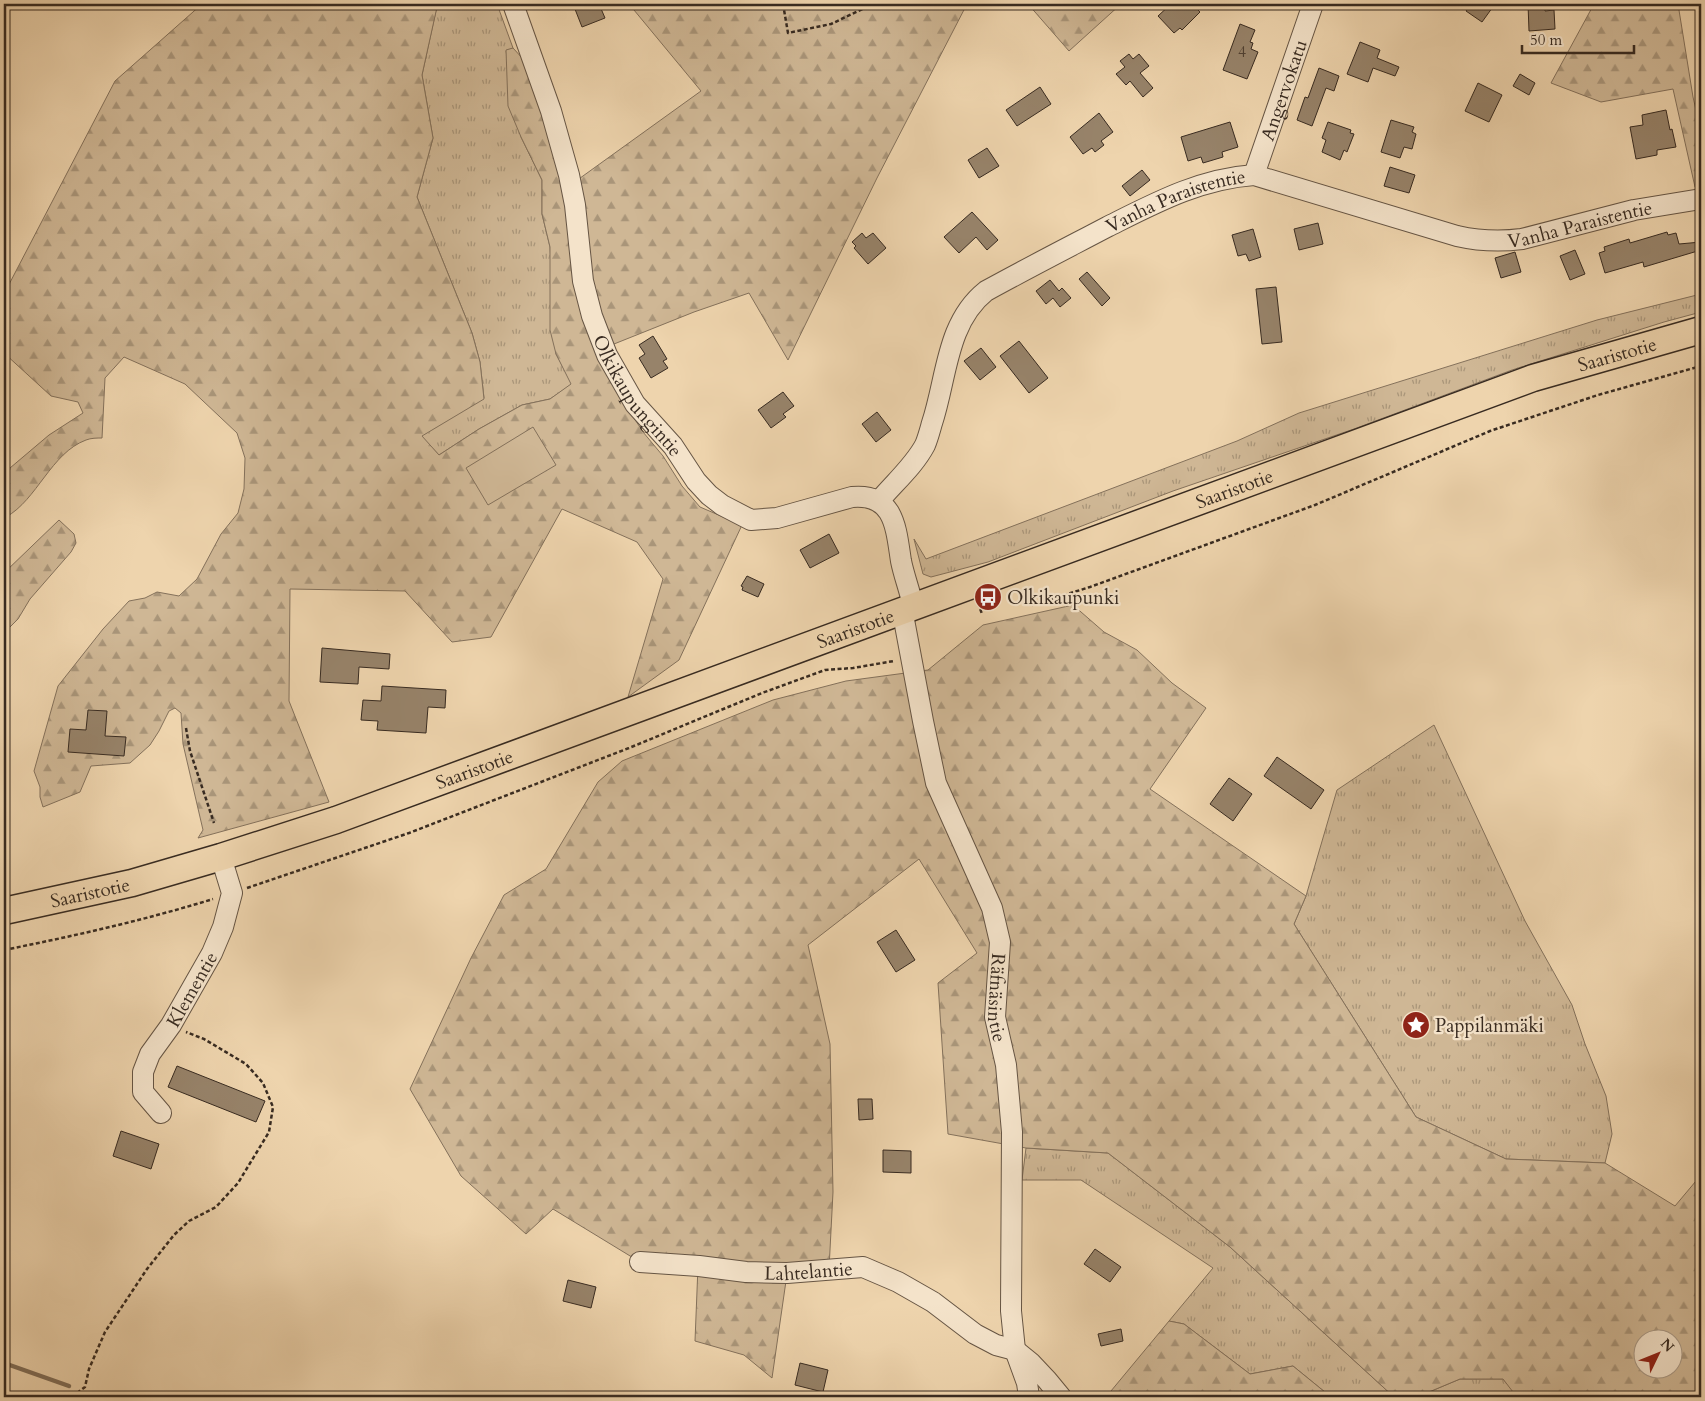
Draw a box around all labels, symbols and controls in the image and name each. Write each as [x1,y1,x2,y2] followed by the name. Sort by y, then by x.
[1522,22,1635,54] scale bar
[1530,30,1562,50] text: 50 m
[1255,36,1314,144] street label: Angervokatu
[1238,41,1246,63] house number: 4
[1101,164,1247,240] street label: Vanha Paraistentie
[1506,195,1654,254] street label: Vanha Paraistentie
[586,331,688,462] street label: Olkikaupungintie
[1575,331,1660,379] street label: Saaristotie
[1192,463,1277,515] street label: Saaristotie
[973,582,1003,612] bus stop icon: Olkikaupunki
[1007,585,1119,611] place label: Olkikaupunki
[813,603,898,655] street label: Saaristotie
[432,744,517,796] street label: Saaristotie
[48,872,132,915] street label: Saaristotie
[160,947,224,1032] street label: Klementie
[981,952,1012,1045] street label: Räfnäsintie
[1401,1010,1431,1040] place icon: Pappilanmäki
[1435,1013,1544,1039] place label: Pappilanmäki
[764,1256,854,1287] street label: Lahtelantie
[1632,1328,1682,1378] north arrow
[1656,1335,1678,1356] text: N

